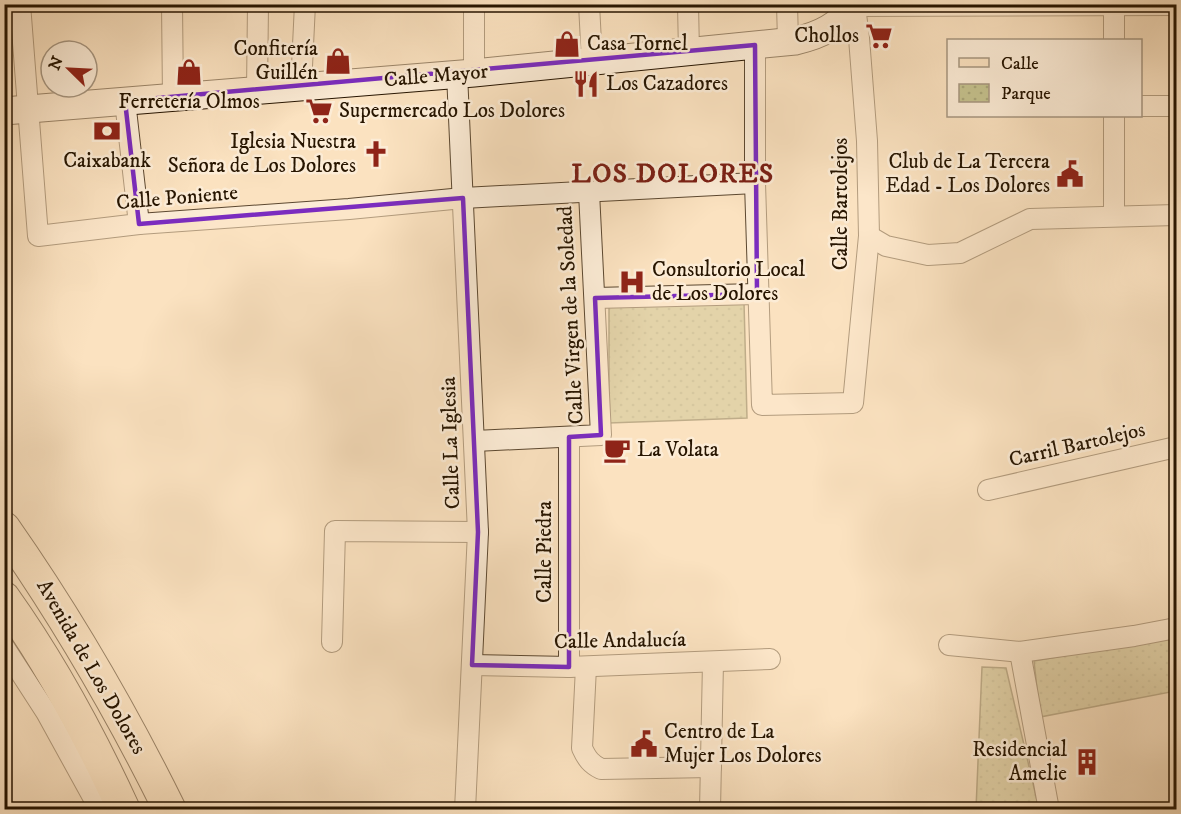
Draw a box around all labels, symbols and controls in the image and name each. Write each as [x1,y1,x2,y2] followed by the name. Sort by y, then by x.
[864,21,894,51] supermarket icon: Chollos
[794,23,859,49] place label: Chollos
[552,29,582,59] shop icon: Casa Tornel
[587,31,689,57] place label: Casa Tornel
[233,36,318,86] place label: Confitería Guillén
[39,39,99,99] north arrow
[947,39,1142,117] legend
[323,46,353,76] shop icon: Confitería Guillén
[44,53,68,73] text: N
[1001,53,1039,75] text: Calle
[174,57,204,87] shop icon: Ferretería Olmos
[383,58,489,94] street label: Calle Mayor
[571,69,601,99] restaurant icon: Los Cazadores
[606,71,728,97] place label: Los Cazadores
[1001,83,1051,105] text: Parque
[118,89,260,115] place label: Ferretería Olmos
[304,96,334,126] supermarket icon: Supermercado Los Dolores
[339,98,565,124] place label: Supermercado Los Dolores
[92,116,122,146] bank icon: Caixabank
[168,129,356,179] place label: Iglesia Nuestra Señora de Los Dolores
[828,138,854,270] street label: Calle Bartolejos
[361,139,391,169] church icon: Iglesia Nuestra Señora de Los Dolores
[63,148,151,174] place label: Caixabank
[885,149,1050,199] place label: Club de La Tercera Edad - Los Dolores
[571,157,775,191] district label: LOS DOLORES
[1055,159,1085,189] public building icon: Club de La Tercera Edad - Los Dolores
[115,180,239,216] street label: Calle Poniente
[552,205,590,425] street label: Calle Virgen de la Soledad
[652,257,806,307] place label: Consultorio Local de Los Dolores
[617,267,647,297] hospital icon: Consultorio Local de Los Dolores
[436,376,466,510] street label: Calle La Iglesia
[1006,417,1148,473] street label: Carril Bartolejos
[602,435,632,465] cafe icon: La Volata
[637,437,719,463] place label: La Volata
[532,501,558,603] street label: Calle Piedra
[30,575,152,759] street label: Avenida de Los Dolores
[554,627,686,655] street label: Calle Andalucía
[664,719,822,769] place label: Centro de La Mujer Los Dolores
[629,729,659,759] public building icon: Centro de La Mujer Los Dolores
[972,737,1068,787] place label: Residencial Amelie
[1072,747,1102,777] building icon: Residencial Amelie

